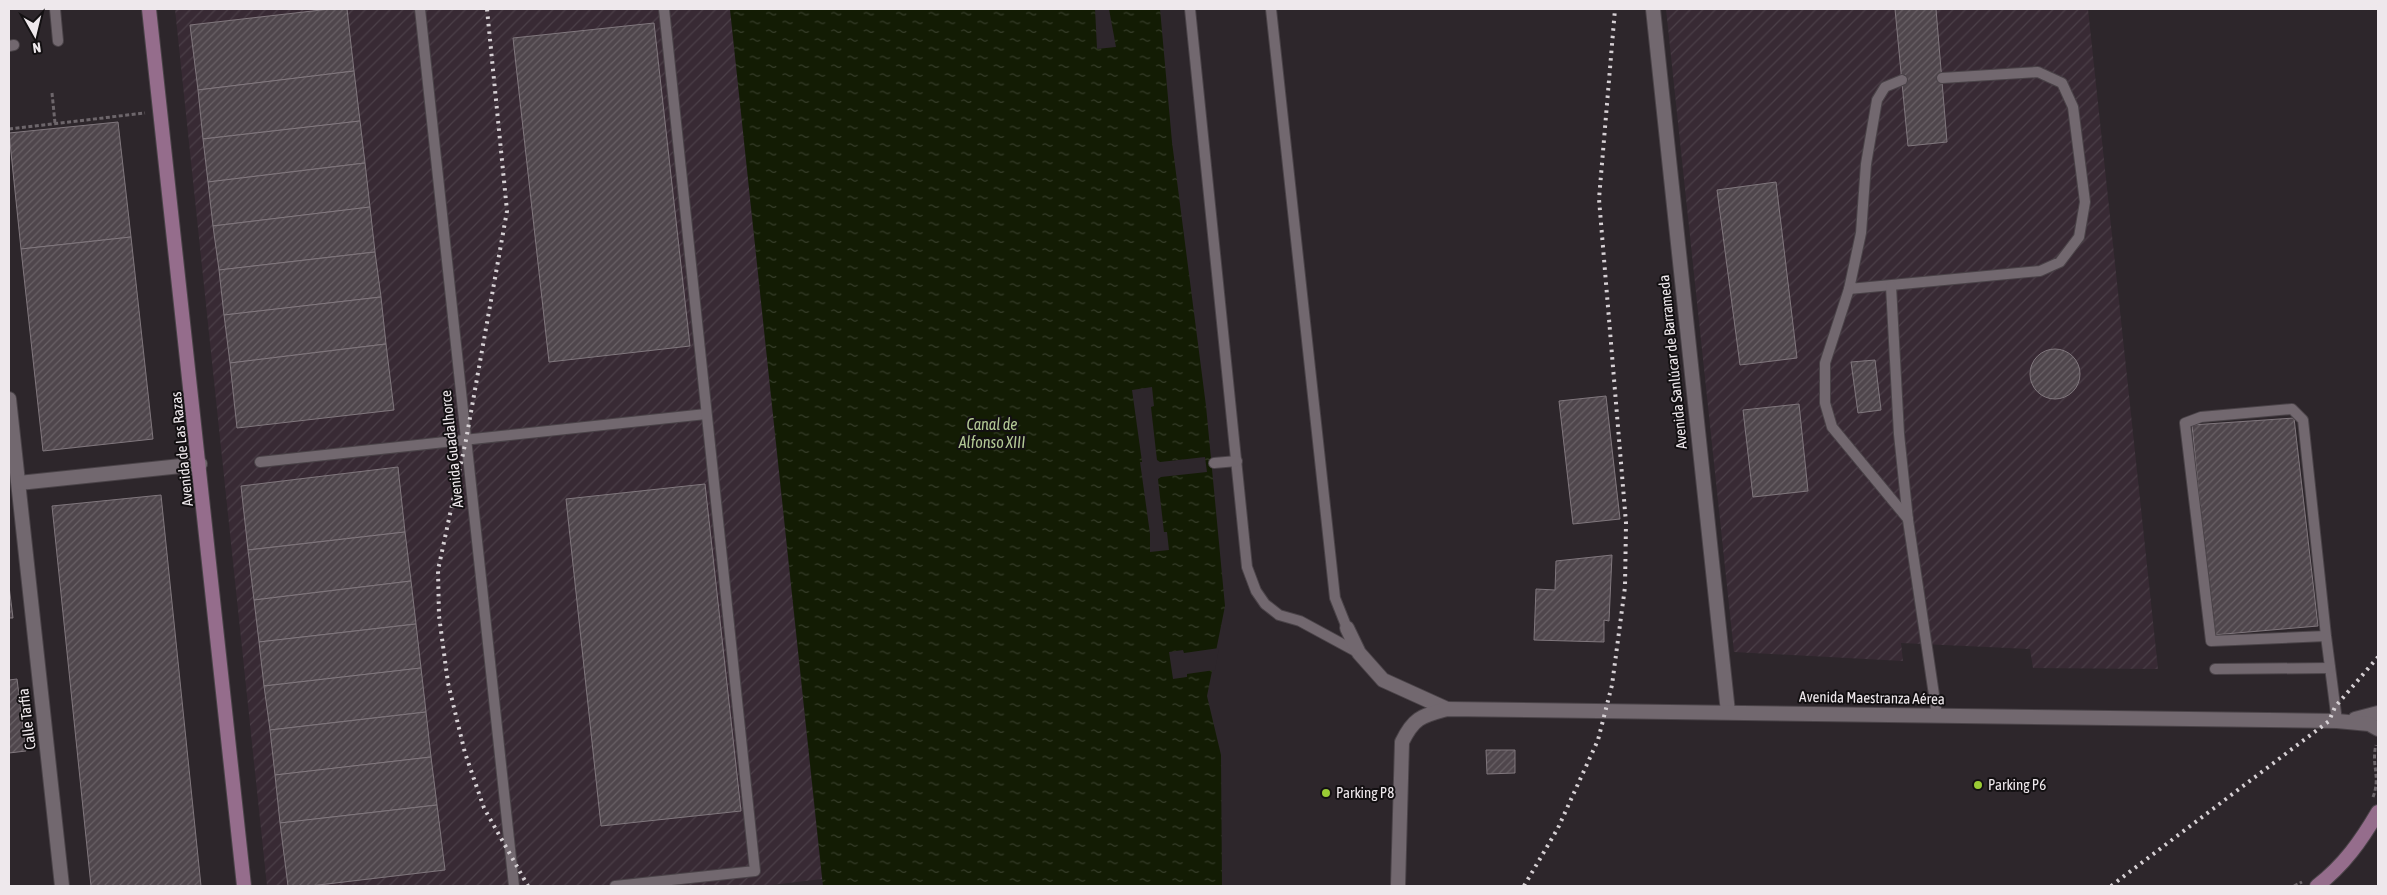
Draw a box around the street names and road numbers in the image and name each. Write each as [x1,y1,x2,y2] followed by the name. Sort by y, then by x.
[1655,274,1690,450] street label: Avenida Sanlúcar de Barrameda
[437,389,466,509] street label: Avenida Guadalhorce
[167,391,196,507] street label: Avenida de Las Razas
[14,687,39,751] street label: Calle Tarfia
[1799,688,1945,707] street label: Avenida Maestranza Aérea

